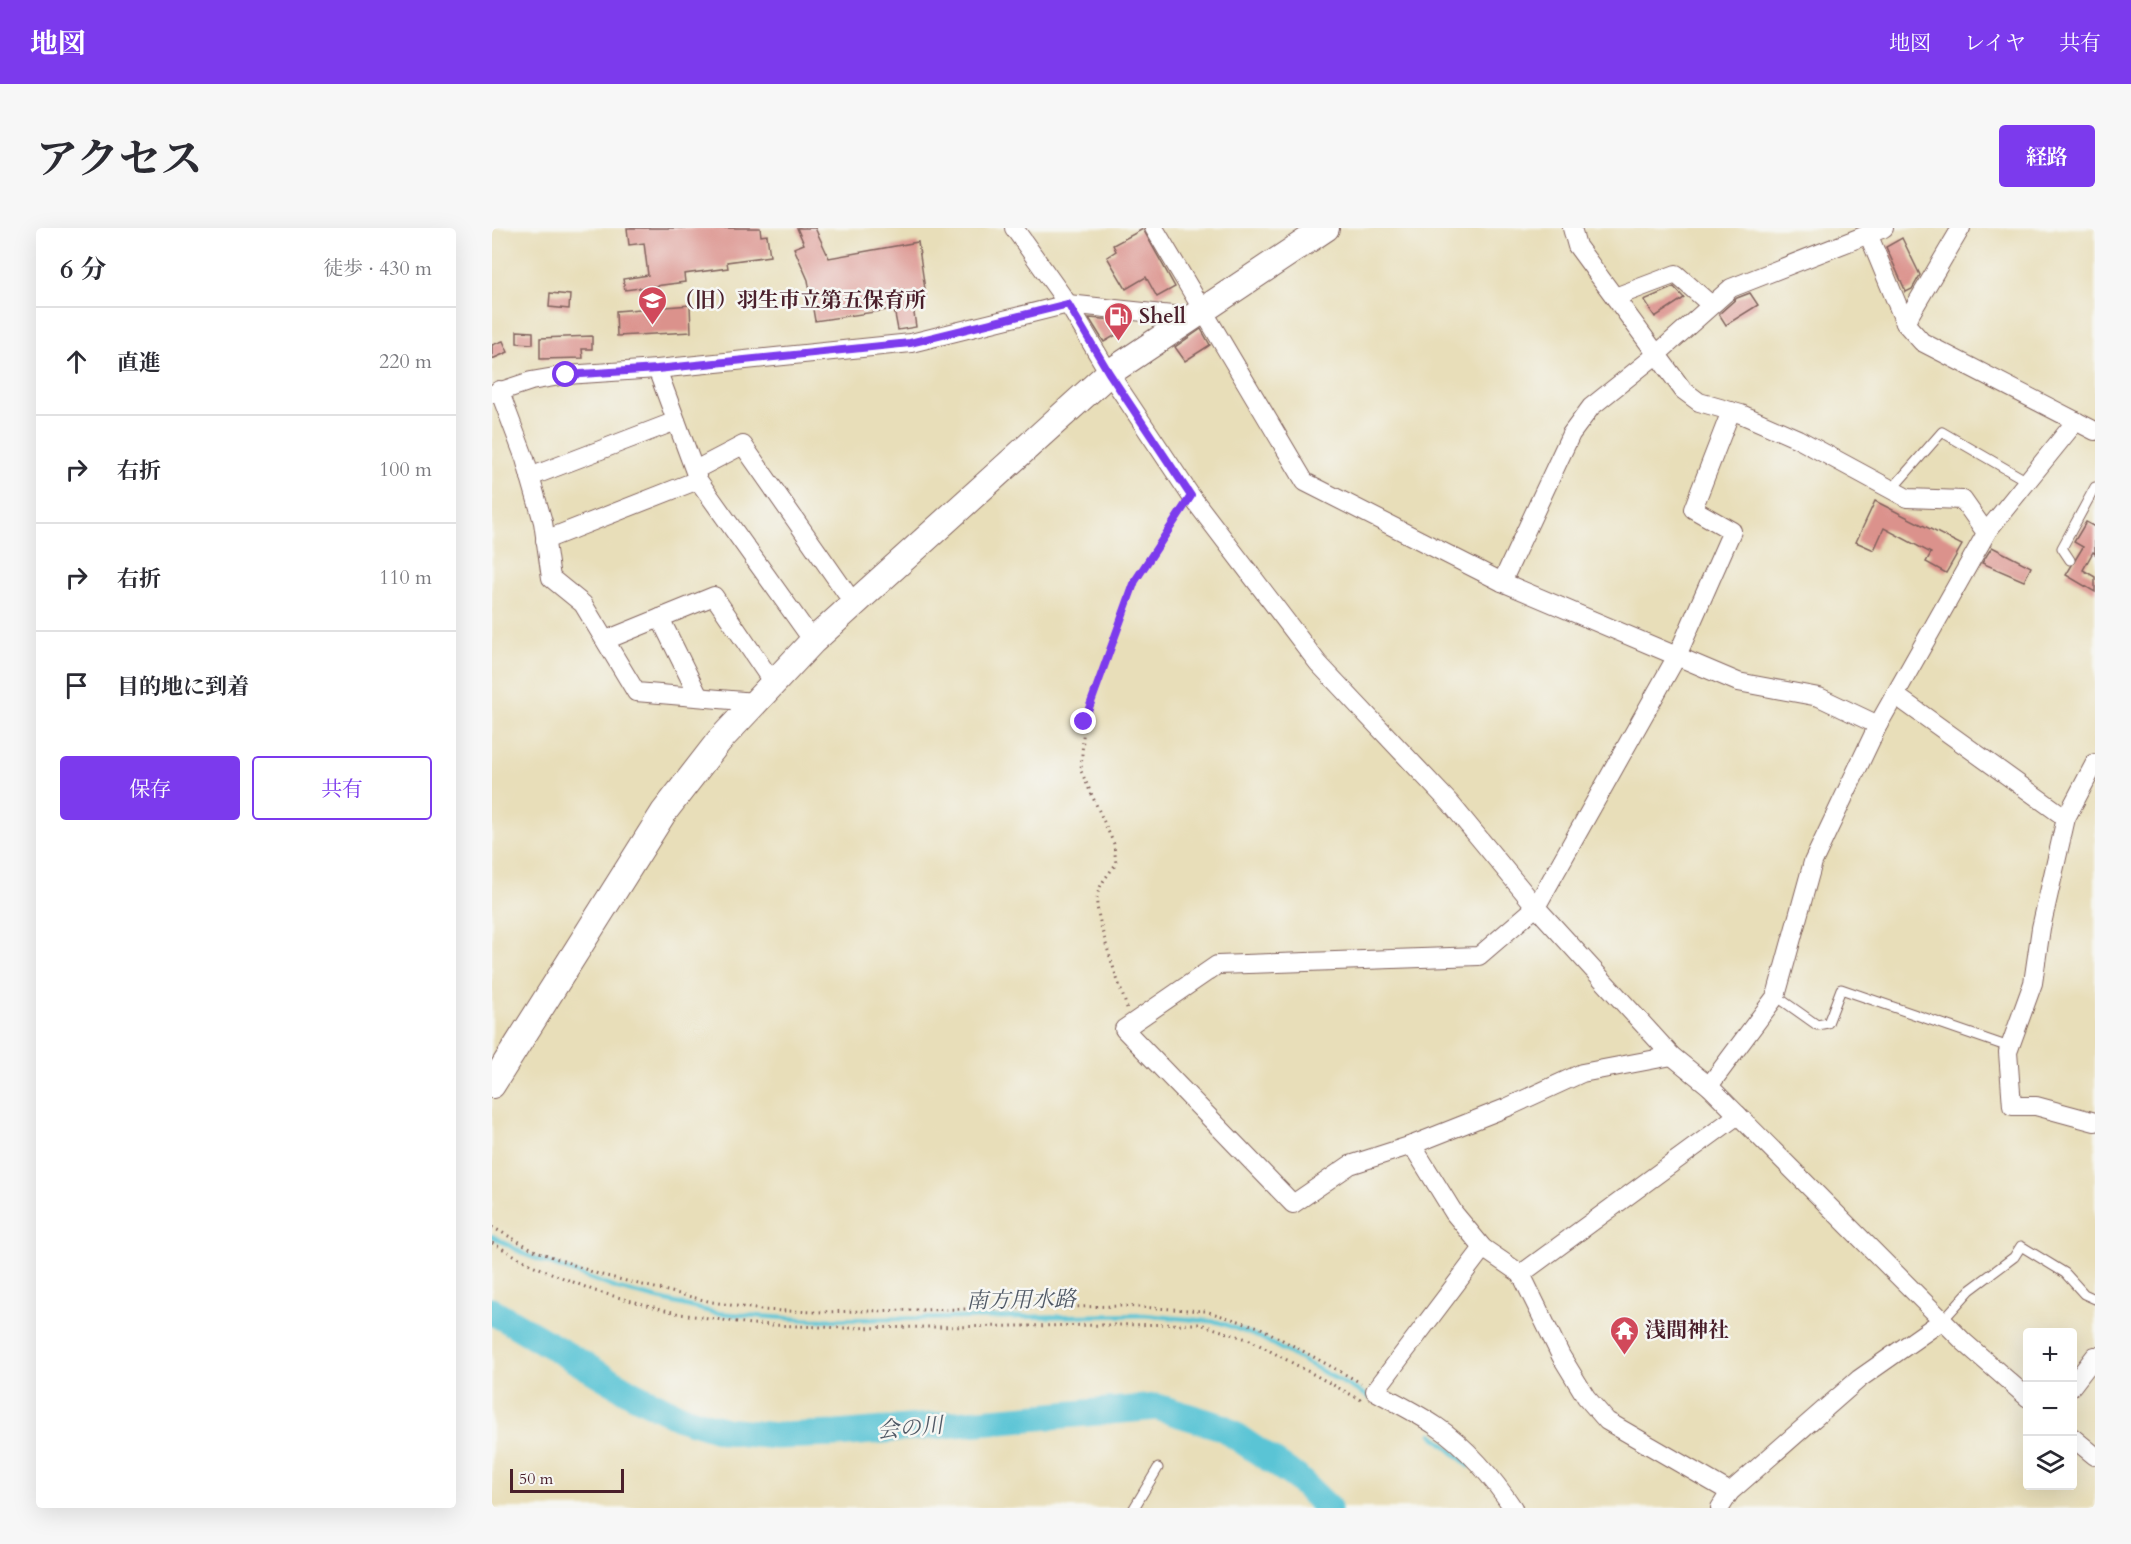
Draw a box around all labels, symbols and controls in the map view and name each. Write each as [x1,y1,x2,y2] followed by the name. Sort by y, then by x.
[30,25,86,63] text: 地図
[1889,29,1931,58] text: 地図
[1964,29,2026,58] text: レイヤ
[2059,29,2101,58] text: 共有
[1999,125,2095,187] button: 経路
[36,131,203,188] text: アクセス
[60,252,106,287] text: 6 分
[323,255,432,282] text: 徒歩 · 430 m
[637,284,669,326] school or university icon: （旧）羽生市立第五保育所
[674,286,926,315] place label: （旧）羽生市立第五保育所
[1102,300,1134,342] fuel station icon: Shell
[1139,302,1186,331] place label: Shell
[60,345,93,378] icon: ahead
[117,348,161,378] text: 直進
[379,348,432,375] text: 220 m
[552,361,578,387] route start
[60,453,93,486] icon: right
[117,456,161,486] text: 右折
[379,456,432,483] text: 100 m
[60,561,93,594] icon: right
[117,564,161,594] text: 右折
[379,564,432,591] text: 110 m
[60,669,93,702] icon: arrive
[117,672,249,702] text: 目的地に到着
[1070,708,1096,734] route end
[60,756,240,820] button: 保存
[252,756,432,820] button: 共有
[966,1284,1078,1316] water label: 南方用水路
[1608,1314,1640,1356] temple icon: 浅間神社
[1645,1316,1729,1345] place label: 浅間神社
[2023,1328,2077,1490] map controls
[2023,1328,2077,1382] button: +
[2023,1382,2077,1436] button: −
[876,1410,946,1446] water label: 会の川
[2023,1436,2077,1490] button: layers
[510,1466,624,1494] scale bar
[519,1468,553,1490] text: 50 m

